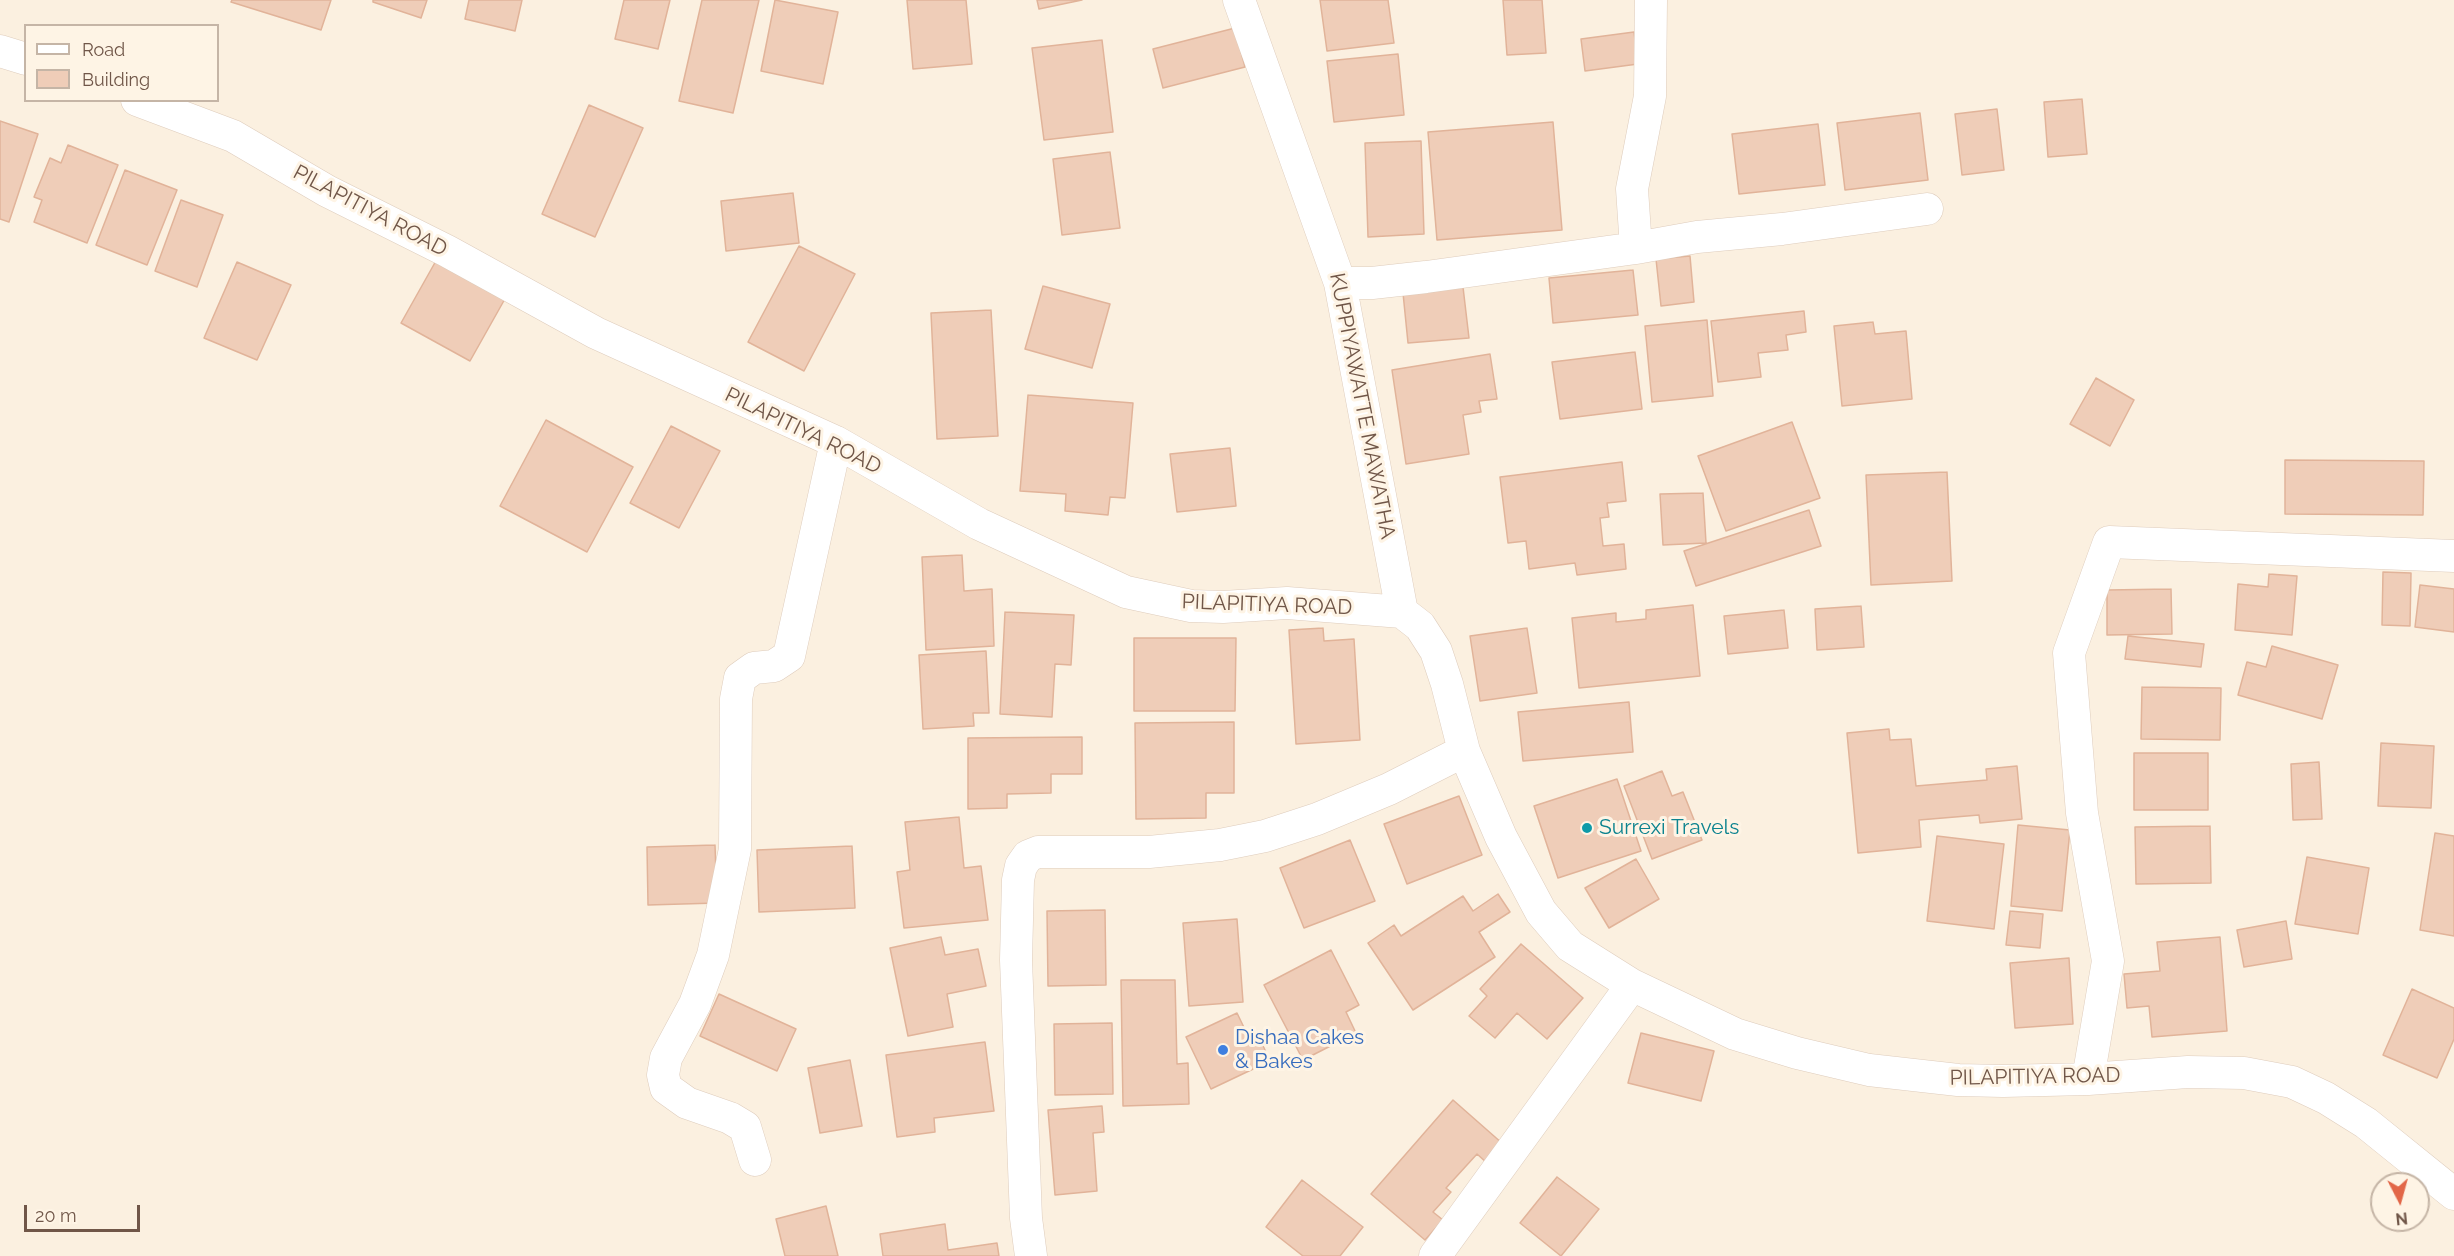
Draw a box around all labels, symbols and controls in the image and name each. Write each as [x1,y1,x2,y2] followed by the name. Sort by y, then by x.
[24,24,219,102] legend
[82,39,125,60] text: Road
[82,69,150,90] text: Building
[289,160,451,262] street label: PILAPITIYA ROAD
[1324,271,1400,541] street label: KUPPIYAWATTE MAWATHA
[721,382,885,480] street label: PILAPITIYA ROAD
[1181,589,1353,621] street label: PILAPITIYA ROAD
[1599,815,1739,841] place label: Surrexi Travels
[1580,821,1594,835] marker: Surrexi Travels
[1235,1025,1364,1075] place label: Dishaa Cakes & Bakes
[1216,1043,1230,1057] marker: Dishaa Cakes & Bakes
[1949,1063,2121,1091] street label: PILAPITIYA ROAD
[2370,1172,2430,1232] north arrow
[27,1193,142,1231] scale bar
[35,1205,77,1226] text: 20 m
[2395,1208,2409,1228] text: N

